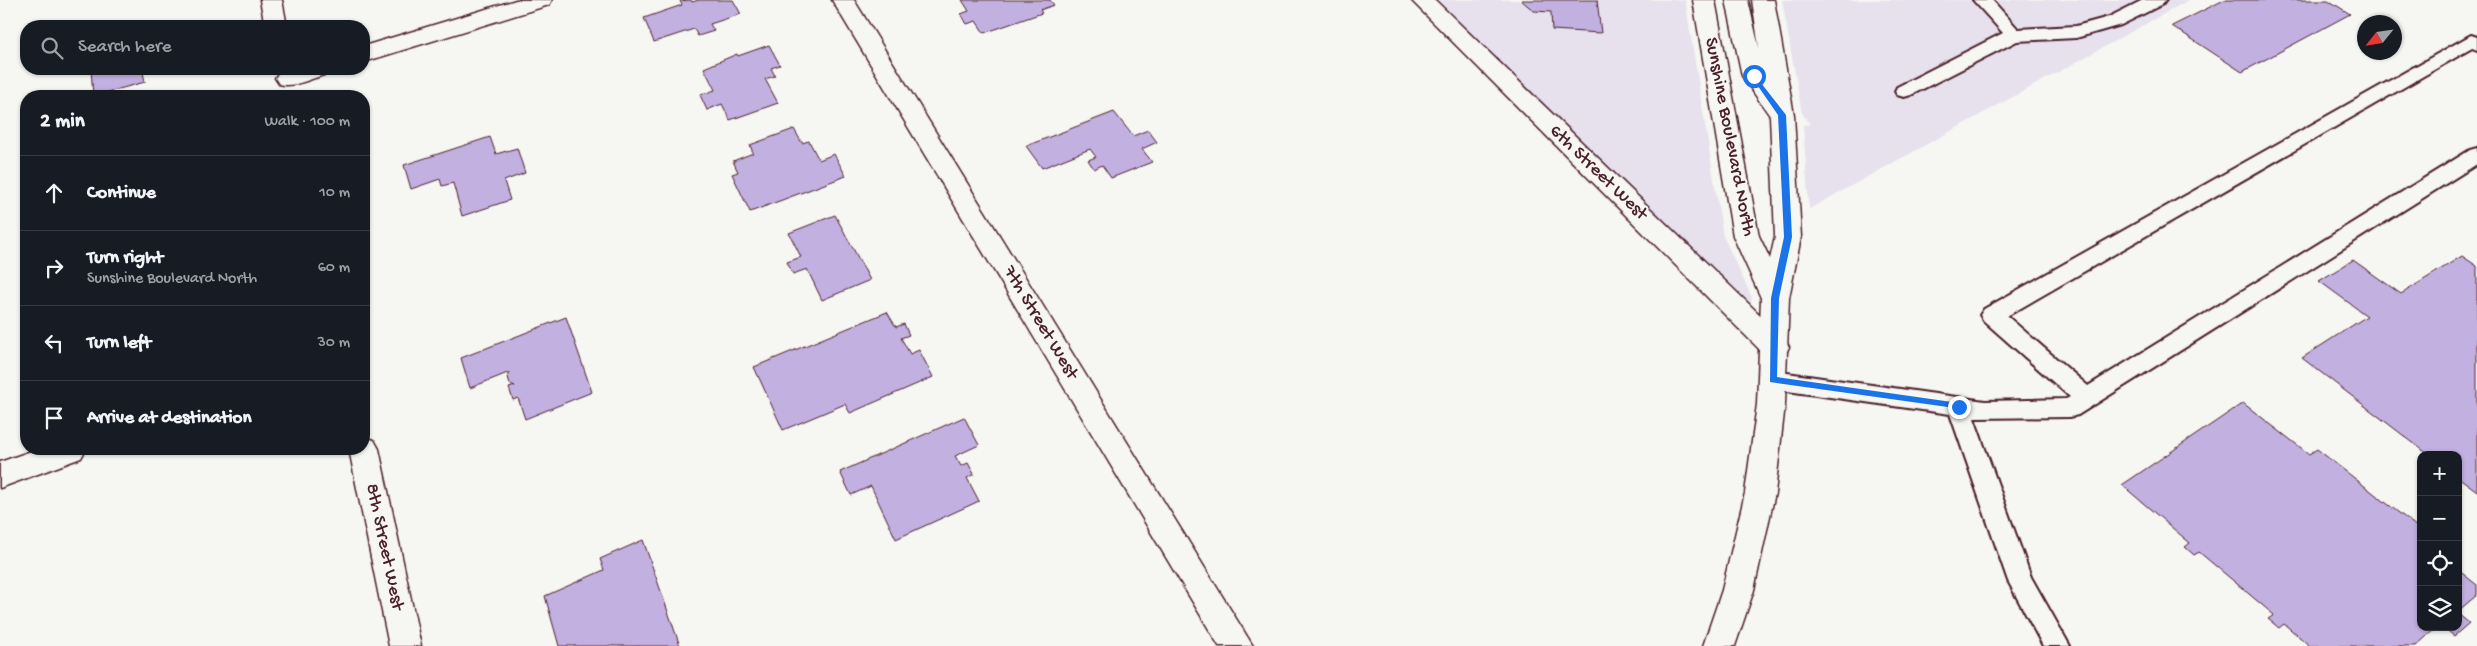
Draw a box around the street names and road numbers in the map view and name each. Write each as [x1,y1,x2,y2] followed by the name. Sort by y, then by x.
[1698,36,1760,238] street label: Sunshine Boulevard North
[1544,120,1654,227] street label: 6th Street West
[997,261,1084,386] street label: 7th Street West
[359,482,409,615] street label: 8th Street West

